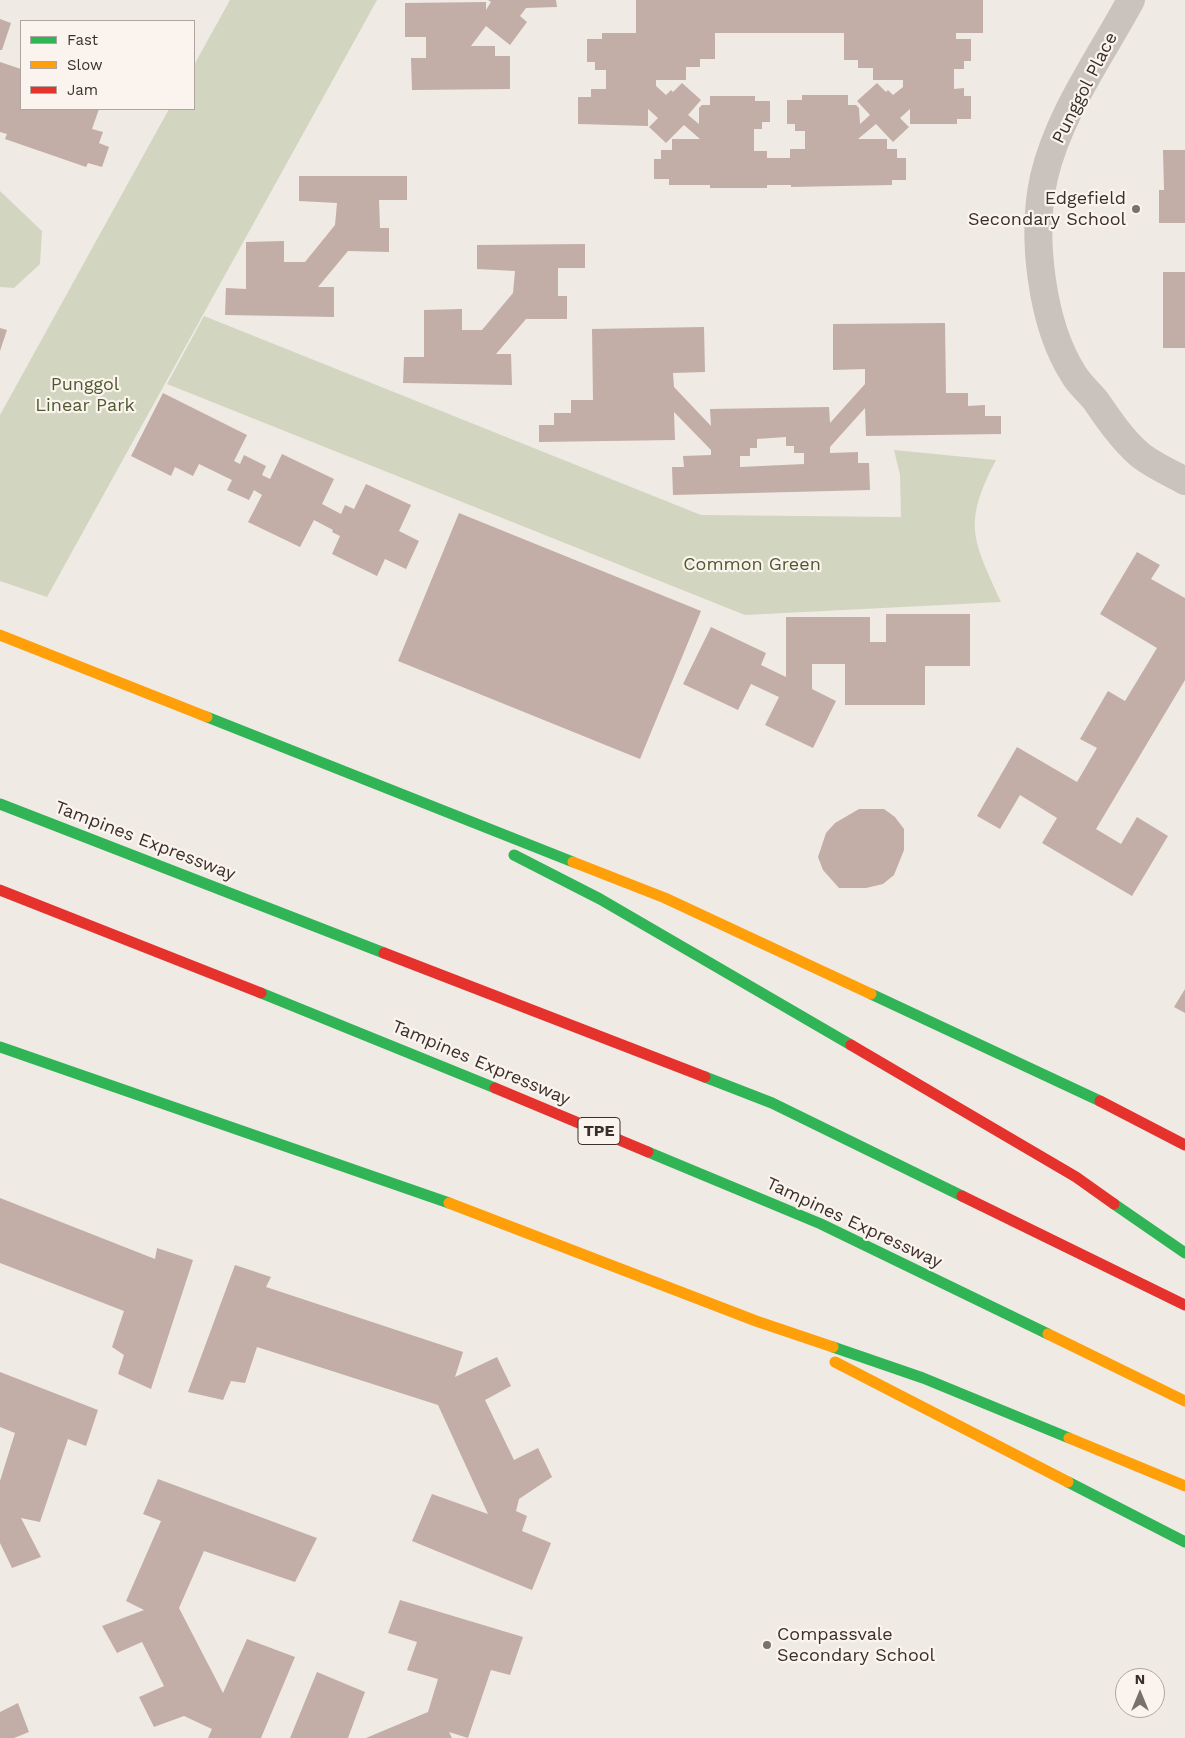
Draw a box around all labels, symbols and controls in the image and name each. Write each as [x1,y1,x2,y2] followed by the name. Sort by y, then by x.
[20,20,195,110] legend
[1048,29,1122,147] street label: Punggol Place
[67,31,98,49] text: Fast
[67,56,103,74] text: Slow
[67,81,98,99] text: Jam
[968,188,1126,230] place label: Edgefield Secondary School
[1130,203,1142,215] marker: Edgefield Secondary School
[35,374,135,416] park label: Punggol Linear Park
[683,554,821,576] park label: Common Green
[52,797,238,885] street label: Tampines Expressway
[389,1016,573,1110] street label: Tampines Expressway
[578,1118,620,1144] road number: TPE
[763,1173,945,1273] street label: Tampines Expressway
[777,1624,935,1666] place label: Compassvale Secondary School
[761,1639,773,1651] marker: Compassvale Secondary School
[1115,1668,1165,1718] north arrow
[1135,1671,1145,1687] text: N

